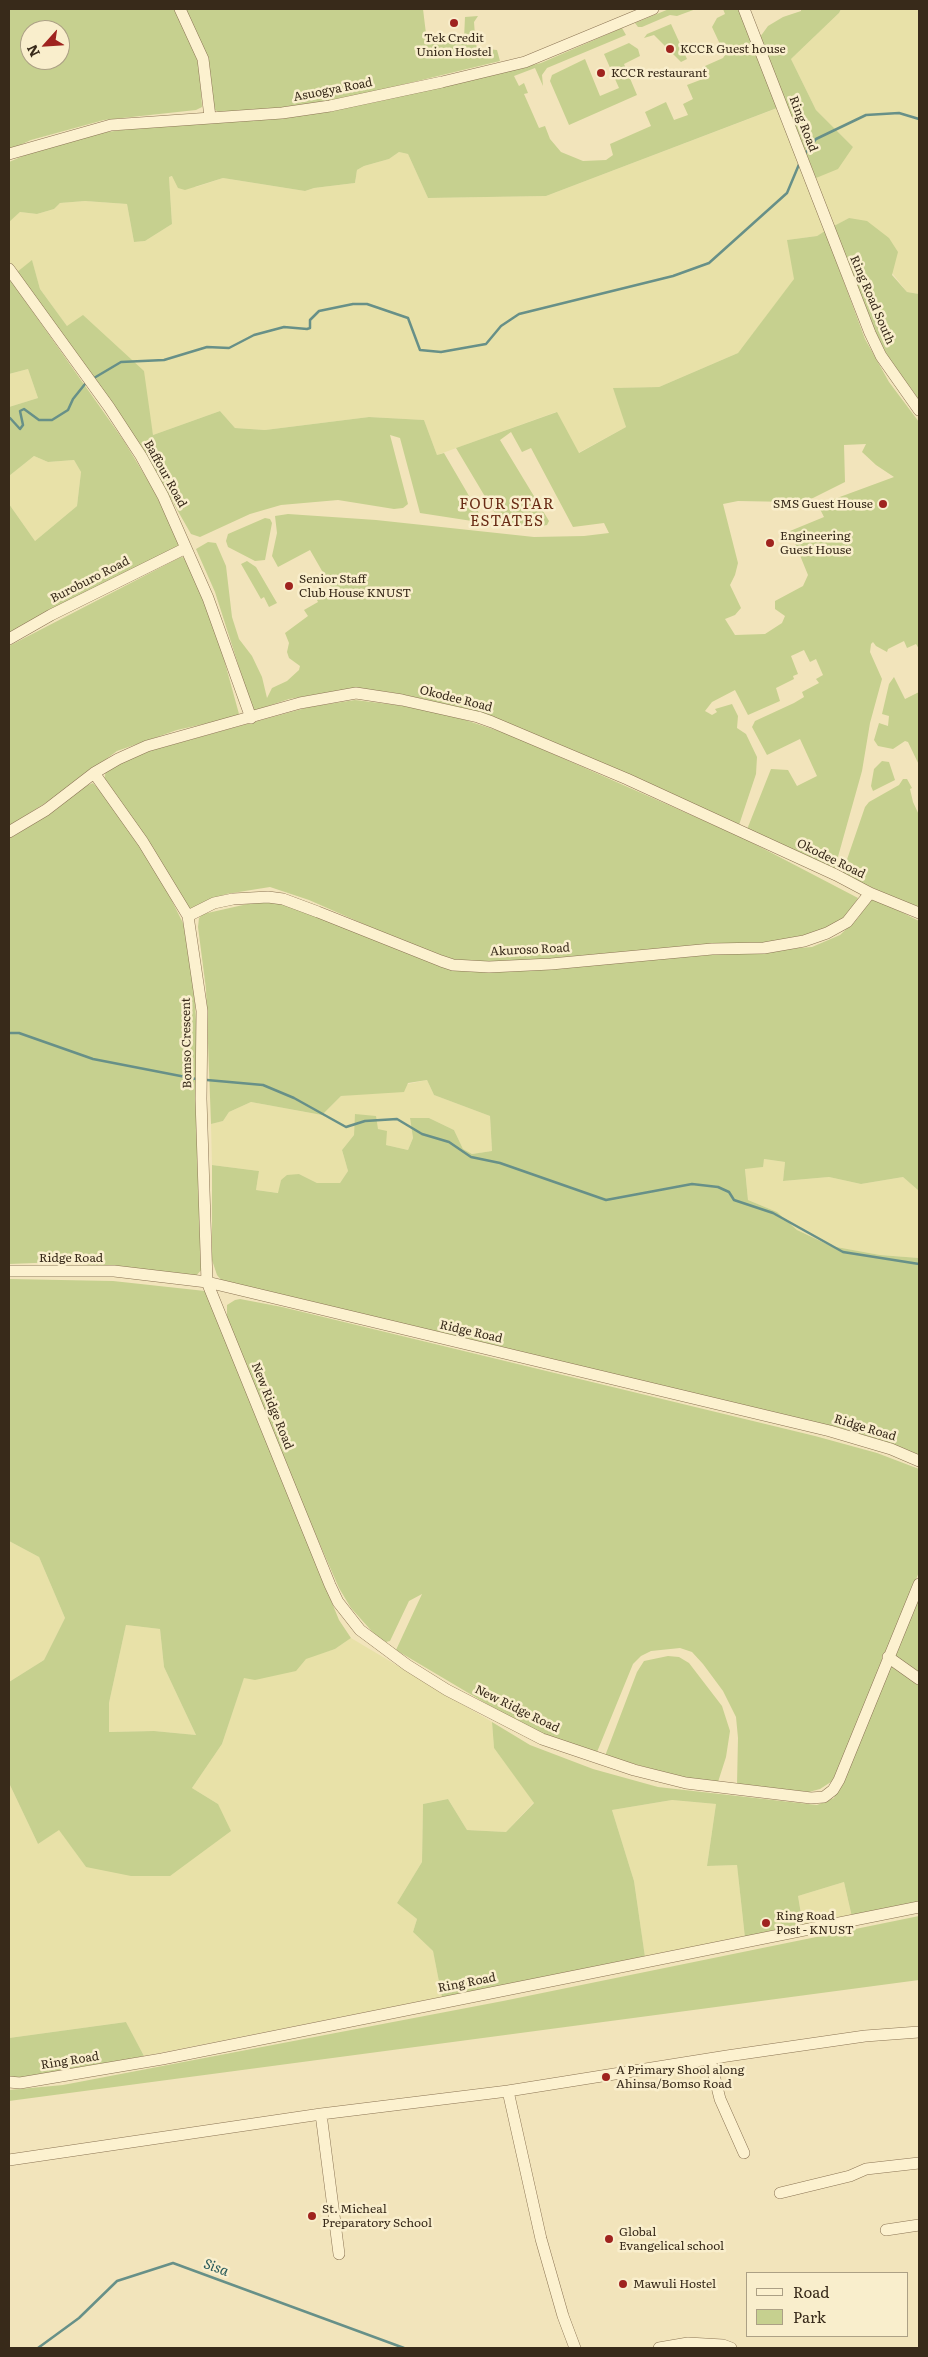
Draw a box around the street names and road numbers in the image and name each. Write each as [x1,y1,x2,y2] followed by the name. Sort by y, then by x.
[292,75,374,105] street label: Asuogya Road
[786,94,820,154] street label: Ring Road
[847,253,897,347] street label: Ring Road South
[141,438,189,510] street label: Baffour Road
[48,554,132,606] street label: Buroburo Road
[418,683,494,715] street label: Okodee Road
[794,836,868,882] street label: Okodee Road
[490,941,570,959] street label: Akuroso Road
[179,997,195,1089] street label: Bomso Crescent
[39,1251,103,1265] street label: Ridge Road
[438,1318,504,1346] street label: Ridge Road
[248,1360,296,1452] street label: New Ridge Road
[832,1412,898,1444] street label: Ridge Road
[472,1682,562,1736] street label: New Ridge Road
[437,1970,497,1996] street label: Ring Road
[40,2049,100,2073] street label: Ring Road

